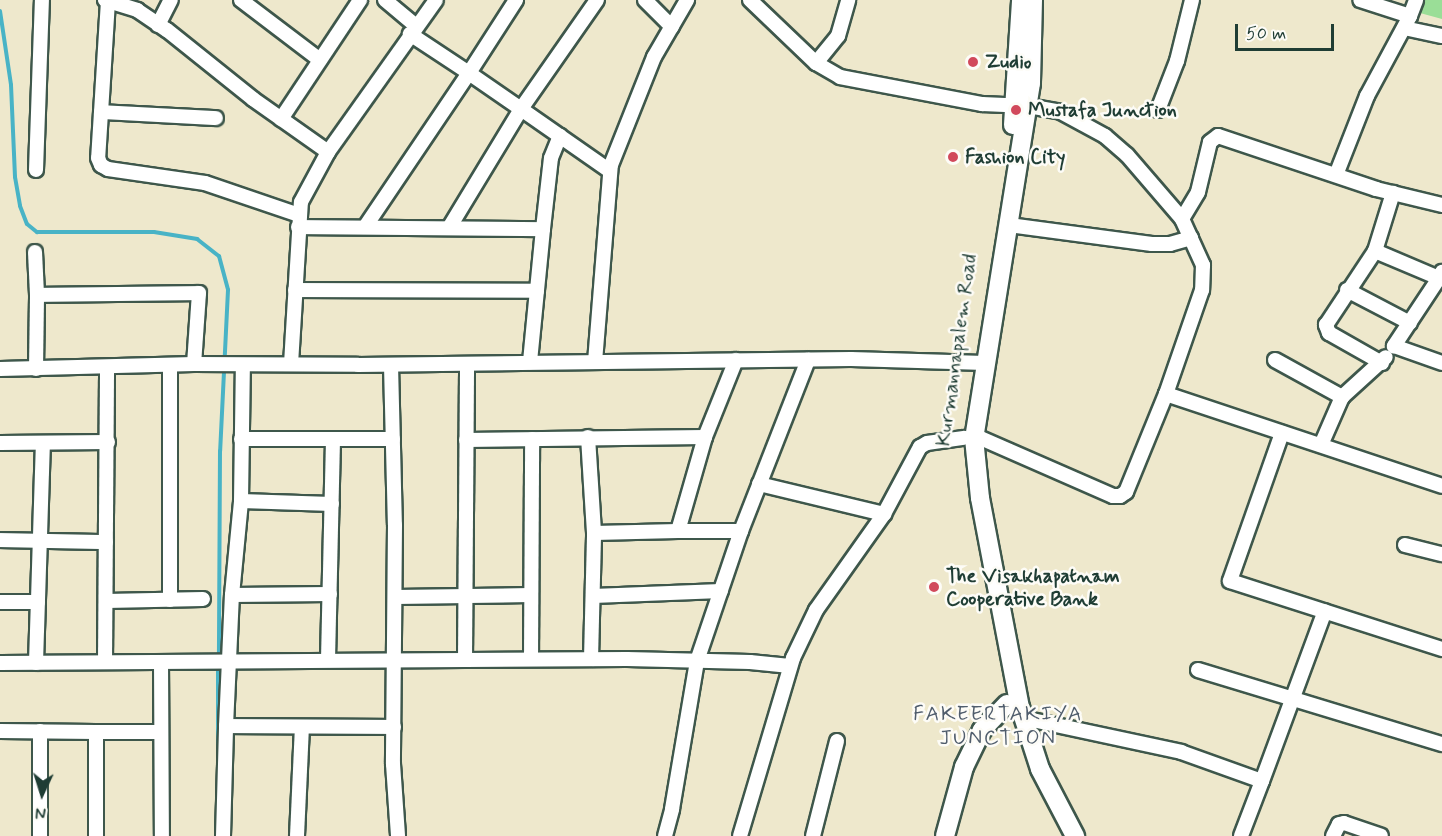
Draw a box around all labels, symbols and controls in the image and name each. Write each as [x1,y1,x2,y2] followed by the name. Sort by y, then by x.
[1238,12,1337,50] scale bar
[1246,22,1286,46] text: 50 m
[985,50,1032,74] place label: Zudio
[966,55,980,69] marker: Zudio
[1028,98,1172,122] place label: Mustafa Junction
[1009,103,1023,117] marker: Mustafa Junction
[965,145,1065,169] place label: Fashion City
[946,150,960,164] marker: Fashion City
[932,253,982,447] street label: Kurmannapalem Road
[946,564,1116,611] place label: The Visakhapatnam Cooperative Bank
[927,580,941,594] marker: The Visakhapatnam Cooperative Bank
[912,701,1084,751] district label: FAKEERTAKIYA JUNCTION
[12,764,72,824] north arrow
[35,802,47,823] text: N

